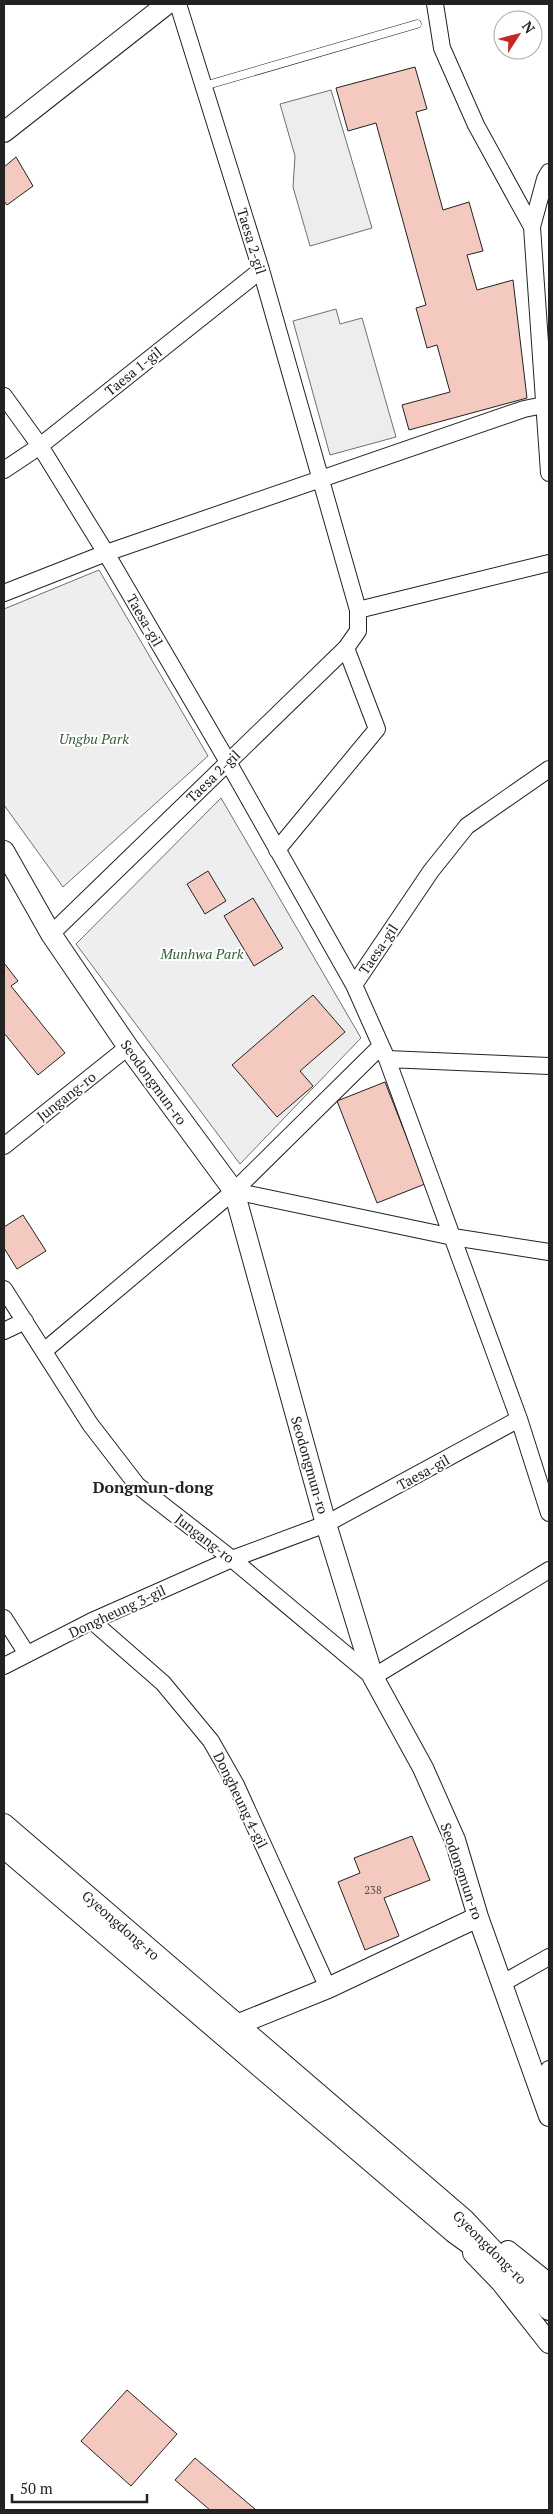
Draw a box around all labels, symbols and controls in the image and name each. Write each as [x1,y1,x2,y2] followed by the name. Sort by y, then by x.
[493,10,543,60] north arrow
[518,17,540,37] text: N
[233,206,271,276] street label: Taesa 2-gil
[101,342,165,400] street label: Taesa 1-gil
[122,590,168,650] street label: Taesa-gil
[59,729,129,748] park label: Ungbu Park
[182,746,244,806] street label: Taesa 2-gil
[354,920,402,978] street label: Taesa-gil
[160,944,244,963] park label: Munhwa Park
[117,1036,192,1129] street label: Seodongmun-ro
[32,1067,100,1125] street label: Jungang-ro
[287,1414,333,1516] street label: Seodongmun-ro
[393,1450,453,1494] street label: Taesa-gil
[93,1476,214,1498] district label: Dongmun-dong
[171,1509,239,1567] street label: Jungang-ro
[65,1580,169,1642] street label: Dongheung 3-gil
[209,1749,273,1851] street label: Dongheung 4-gil
[437,1820,488,1922] street label: Seodongmun-ro
[364,1883,382,1897] house number: 238
[78,1886,164,1964] street label: Gyeongdong-ro
[449,2206,531,2288] street label: Gyeongdong-ro
[12,2472,148,2504] scale bar
[20,2478,53,2498] text: 50 m

